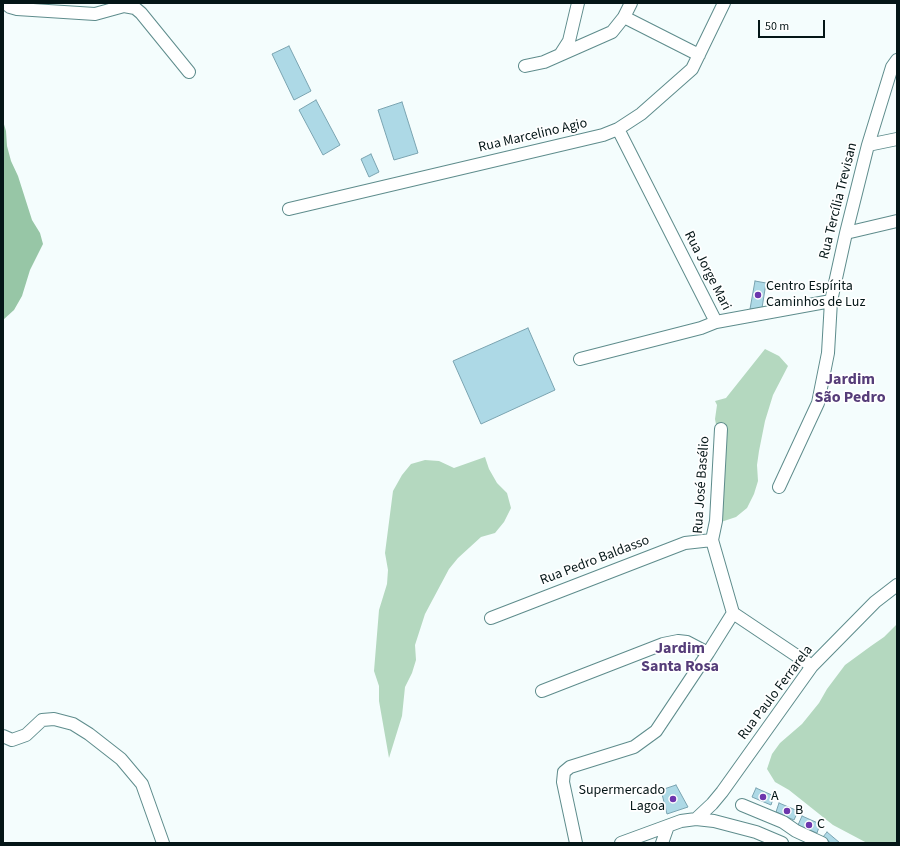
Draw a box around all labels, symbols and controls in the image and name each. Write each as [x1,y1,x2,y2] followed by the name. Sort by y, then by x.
[760,12,827,38] scale bar
[765,18,789,35] text: 50 m
[477,115,589,157] street label: Rua Marcelino Agio
[816,141,862,261] street label: Rua Tercília Trevisan
[680,229,734,313] street label: Rua Jorge Mari
[766,279,865,312] place label: Centro Espírita Caminhos de Luz
[753,290,763,300] marker: Centro Espírita Caminhos de Luz
[814,370,886,408] district label: Jardim São Pedro
[690,436,714,534] street label: Rua José Basélio
[538,532,652,590] street label: Rua Pedro Baldasso
[641,639,719,677] district label: Jardim Santa Rosa
[735,643,817,743] street label: Rua Paulo Ferrarela
[578,783,665,816] place label: Supermercado Lagoa
[771,789,779,805] place label: A
[758,792,768,802] marker: A
[668,794,678,804] marker: Supermercado Lagoa
[795,803,803,819] place label: B
[782,806,792,816] marker: B
[817,817,825,833] place label: C
[804,820,814,830] marker: C

